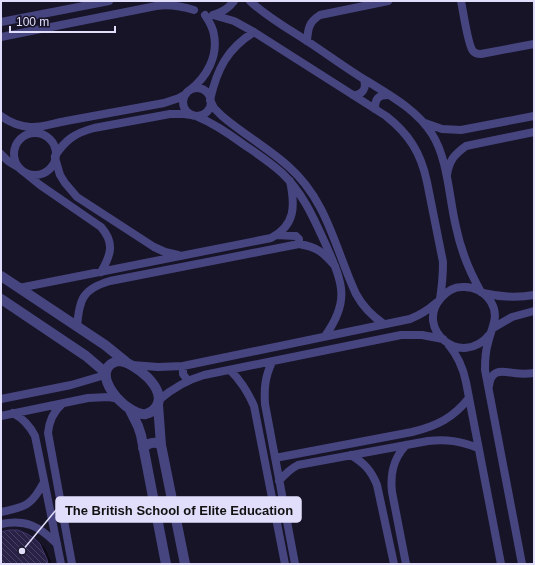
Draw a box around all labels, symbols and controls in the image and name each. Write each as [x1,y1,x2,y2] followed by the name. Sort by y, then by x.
[10,8,115,34] scale bar
[16,15,49,29] text: 100 m
[56,497,301,522] callout: The British School of Elite Education
[65,503,293,518] text: The British School of Elite Education

